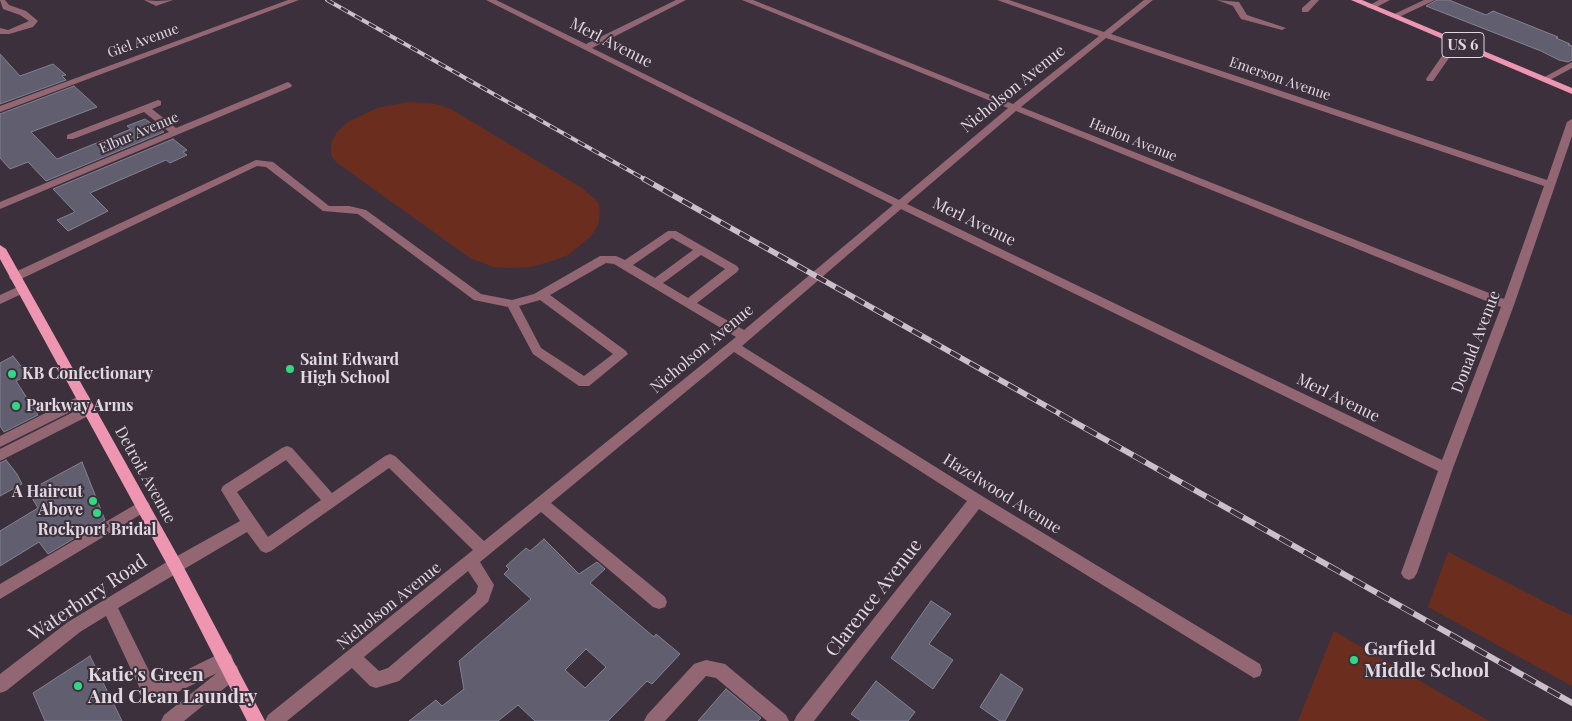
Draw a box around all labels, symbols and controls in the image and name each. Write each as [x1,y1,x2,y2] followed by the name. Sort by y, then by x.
[567,14,655,72] street label: Merl Avenue
[105,20,181,62] street label: Giel Avenue
[1442,32,1484,58] road number: US 6
[957,41,1069,137] street label: Nicholson Avenue
[1227,54,1333,104] street label: Emerson Avenue
[97,109,181,157] street label: Elbur Avenue
[1087,115,1179,165] street label: Harlon Avenue
[929,194,1019,250] street label: Merl Avenue
[1448,288,1504,396] street label: Donald Avenue
[647,300,757,398] street label: Nicholson Avenue
[300,350,399,388] place label: Saint Edward High School
[284,363,296,375] marker: Saint Edward High School
[22,364,153,384] place label: KB Confectionary
[6,368,18,380] marker: KB Confectionary
[1293,370,1383,426] street label: Merl Avenue
[26,396,133,416] place label: Parkway Arms
[10,400,22,412] marker: Parkway Arms
[110,423,180,527] street label: Detroit Avenue
[939,450,1065,538] street label: Hazelwood Avenue
[12,482,83,520] place label: A Haircut Above
[87,495,99,507] marker: A Haircut Above
[91,507,103,519] marker: Rockport Bridal
[38,520,156,540] place label: Rockport Bridal
[821,535,927,661] street label: Clarence Avenue
[24,550,152,646] street label: Waterbury Road
[333,558,445,654] street label: Nicholson Avenue
[1364,638,1489,682] place label: Garfield Middle School
[1348,654,1360,666] marker: Garfield Middle School
[88,664,257,708] place label: Katie's Green And Clean Laundry
[72,680,84,692] marker: Katie's Green And Clean Laundry

